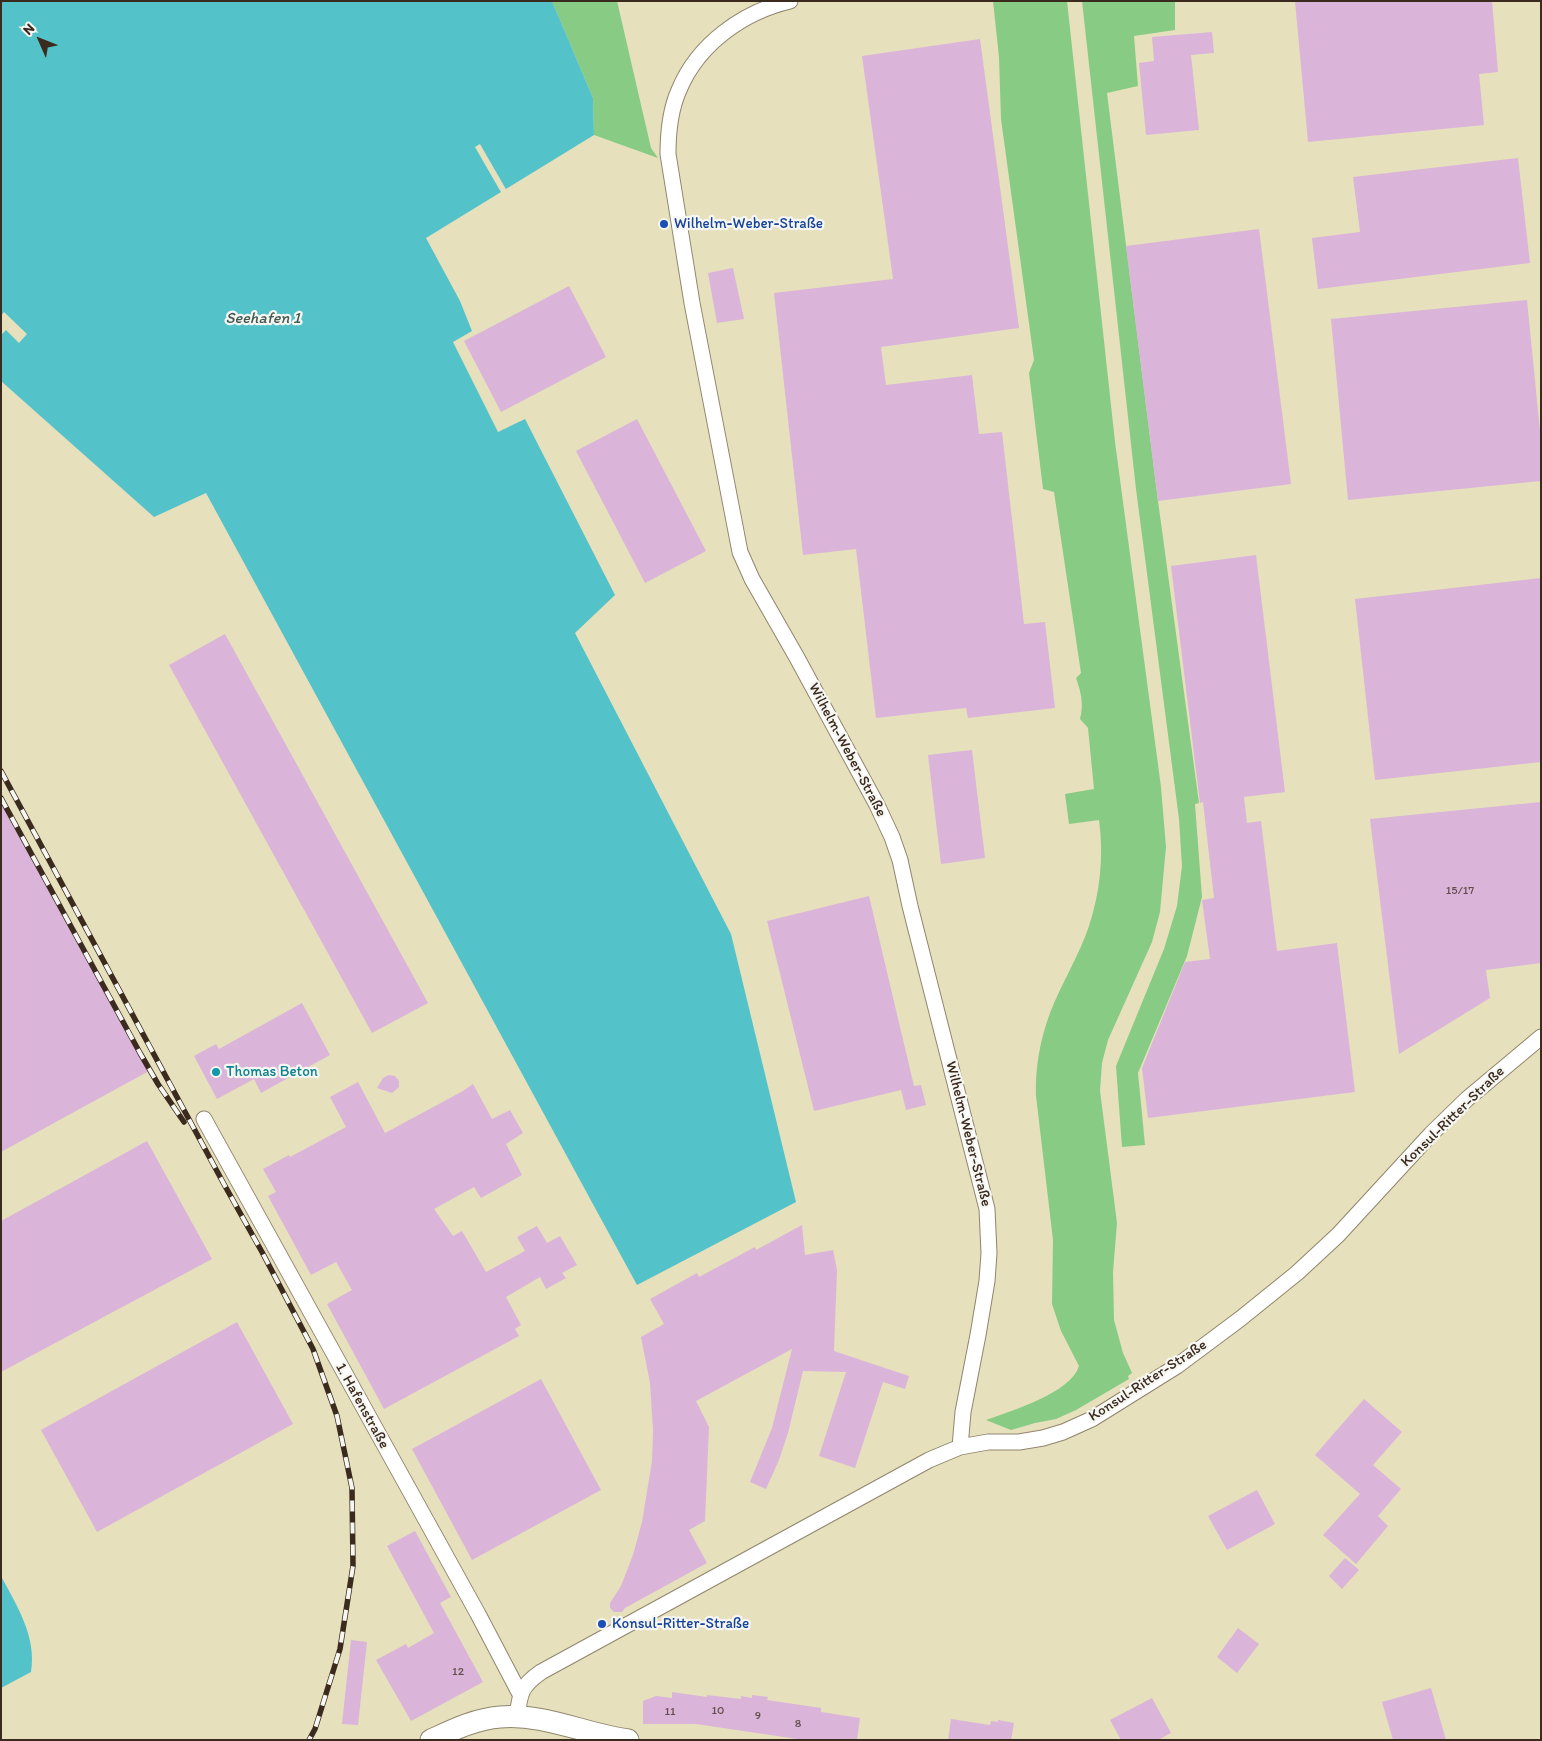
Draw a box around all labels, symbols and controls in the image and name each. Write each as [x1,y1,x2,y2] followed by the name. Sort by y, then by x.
[15,15,65,65] north arrow
[19,20,38,39] text: N
[674,215,823,233] place label: Wilhelm-Weber-Straße
[658,218,670,230] marker: Wilhelm-Weber-Straße
[226,309,300,329] water label: Seehafen 1
[804,680,890,820] street label: Wilhelm-Weber-Straße
[1446,884,1474,898] house number: 15/17
[941,1059,995,1209] street label: Wilhelm-Weber-Straße
[226,1063,318,1081] place label: Thomas Beton
[1397,1063,1509,1171] street label: Konsul-Ritter-Straße
[210,1066,222,1078] marker: Thomas Beton
[1086,1336,1210,1426] street label: Konsul-Ritter-Straße
[331,1360,393,1452] street label: 1. Hafenstraße
[612,1615,749,1633] place label: Konsul-Ritter-Straße
[596,1618,608,1630] marker: Konsul-Ritter-Straße
[452,1665,464,1679] house number: 12
[712,1704,724,1718] house number: 10
[664,1705,676,1719] house number: 11
[755,1709,761,1723] house number: 9
[795,1717,801,1731] house number: 8

